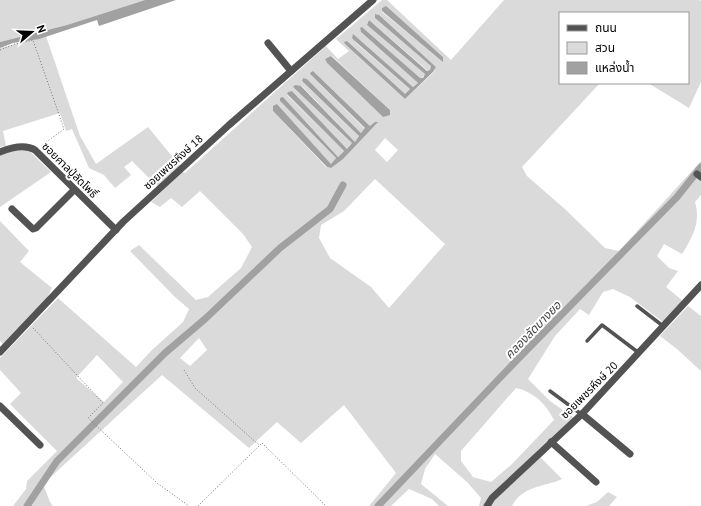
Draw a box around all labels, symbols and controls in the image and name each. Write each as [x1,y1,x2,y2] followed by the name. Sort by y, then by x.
[12,12,52,52] north arrow
[559,12,689,84] legend
[595,20,617,35] text: ถนน
[34,23,49,34] text: N
[595,40,615,55] text: สวน
[595,59,634,75] text: แหล่งน้ำ
[140,132,206,192] street label: ซอยเพชรหึงษ์ 18
[39,139,101,201] street label: ซอยศาลปู่ลัดโพธิ์
[501,297,565,362] water label: คลองลัดบางยอ
[557,358,621,422] street label: ซอยเพชรหึงษ์ 20

